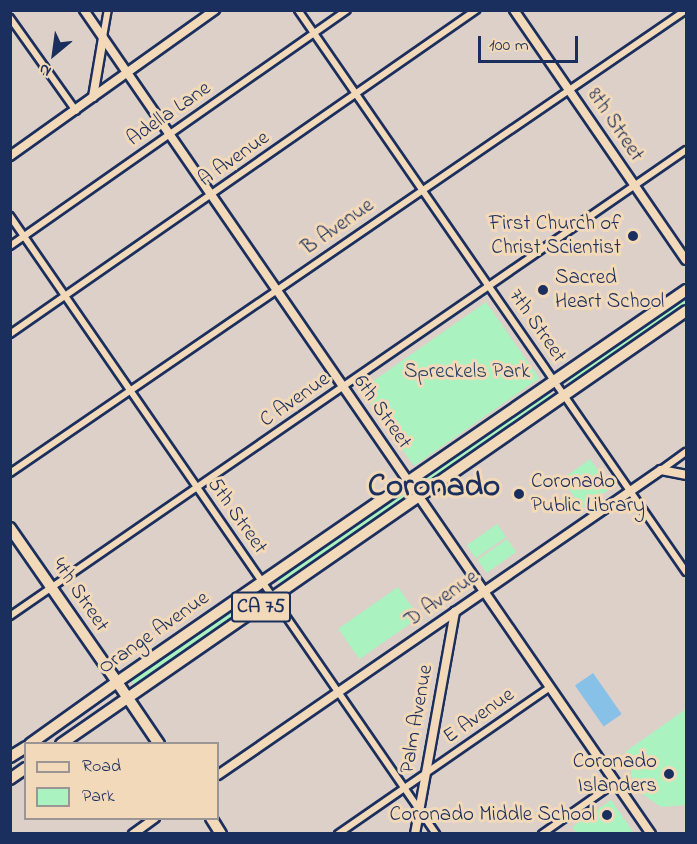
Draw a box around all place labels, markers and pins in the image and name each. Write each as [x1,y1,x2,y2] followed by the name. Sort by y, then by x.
[489,211,621,261] place label: First Church of Christ Scientist
[626,229,640,243] marker: First Church of Christ Scientist
[555,265,664,315] place label: Sacred Heart School
[536,283,550,297] marker: Sacred Heart School
[531,469,645,519] place label: Coronado Public Library
[512,487,526,501] marker: Coronado Public Library
[573,749,657,799] place label: Coronado Islanders
[662,767,676,781] marker: Coronado Islanders
[390,802,595,828] place label: Coronado Middle School
[600,808,614,822] marker: Coronado Middle School

